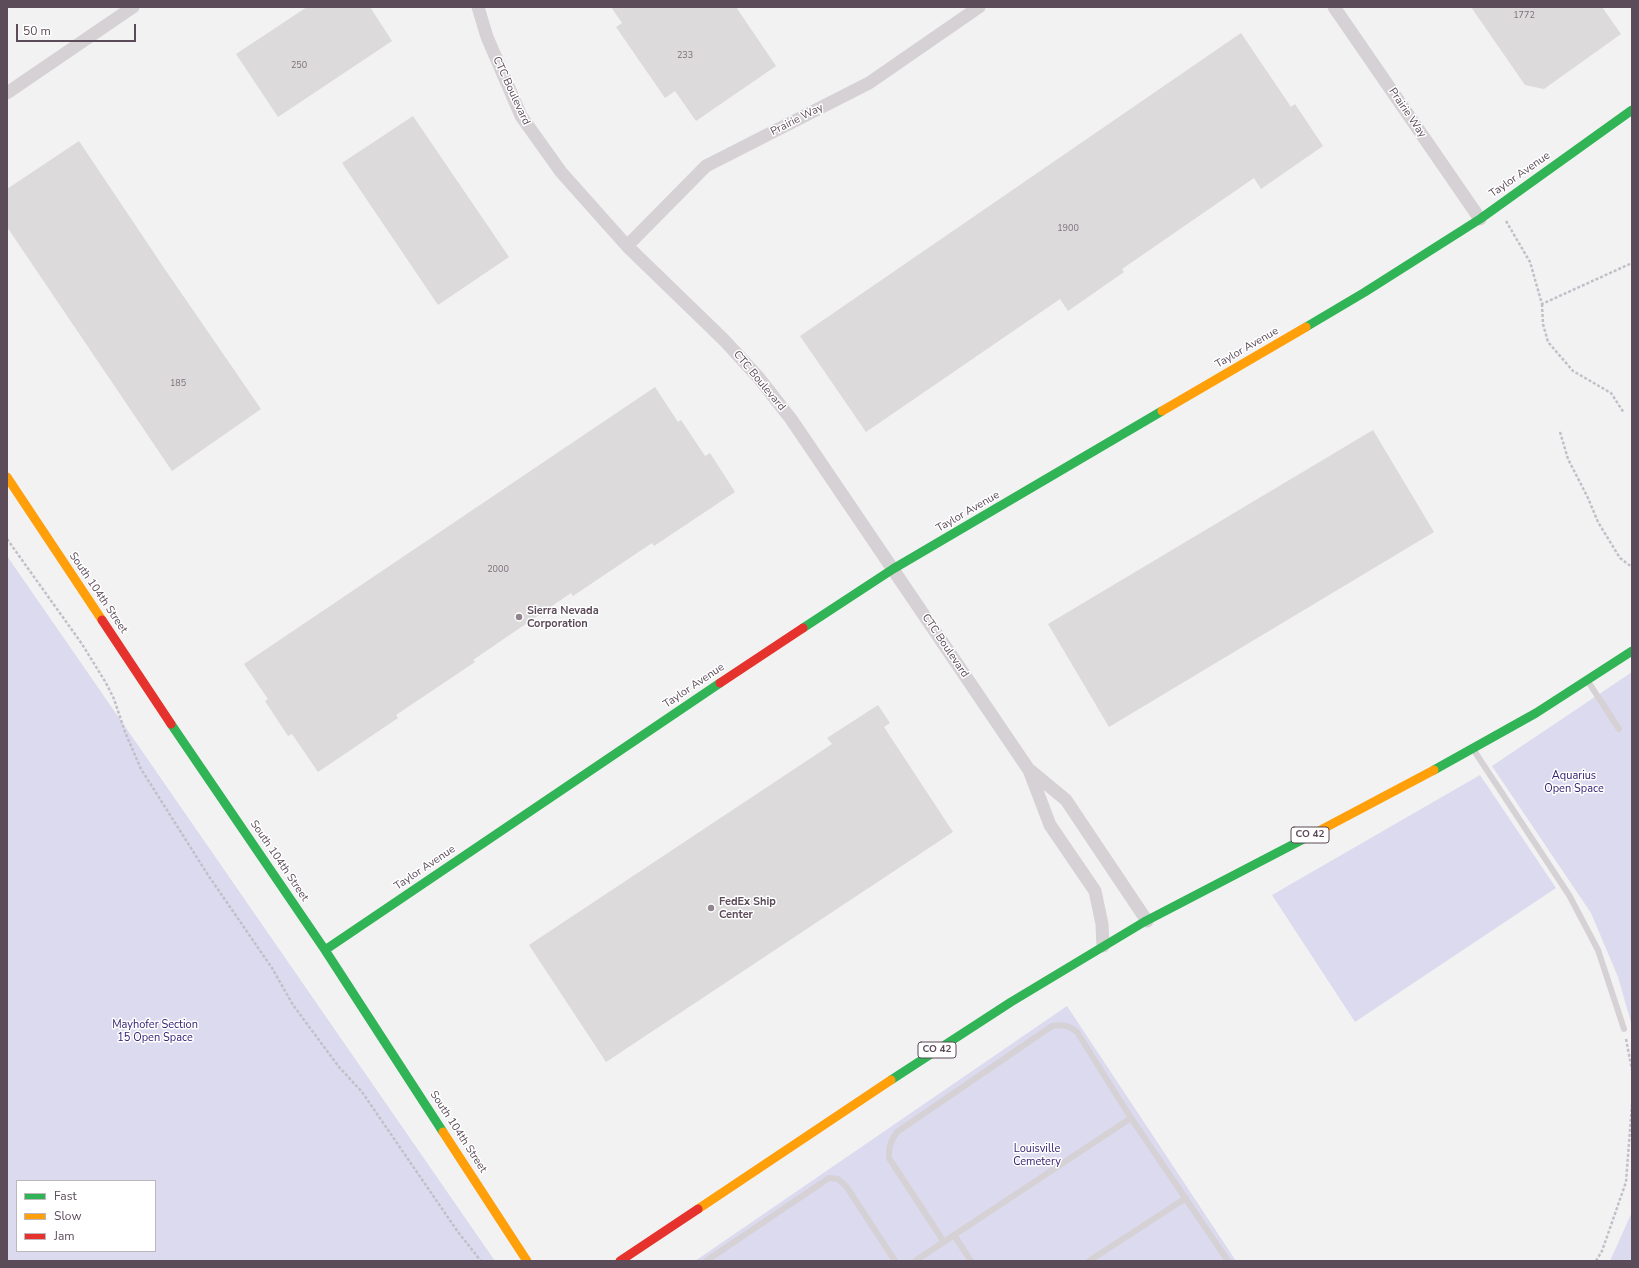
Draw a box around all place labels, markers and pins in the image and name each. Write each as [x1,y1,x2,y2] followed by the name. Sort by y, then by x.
[527,604,599,630] place label: Sierra Nevada Corporation
[514,612,524,622] marker: Sierra Nevada Corporation
[719,895,776,921] place label: FedEx Ship Center
[706,903,716,913] marker: FedEx Ship Center

